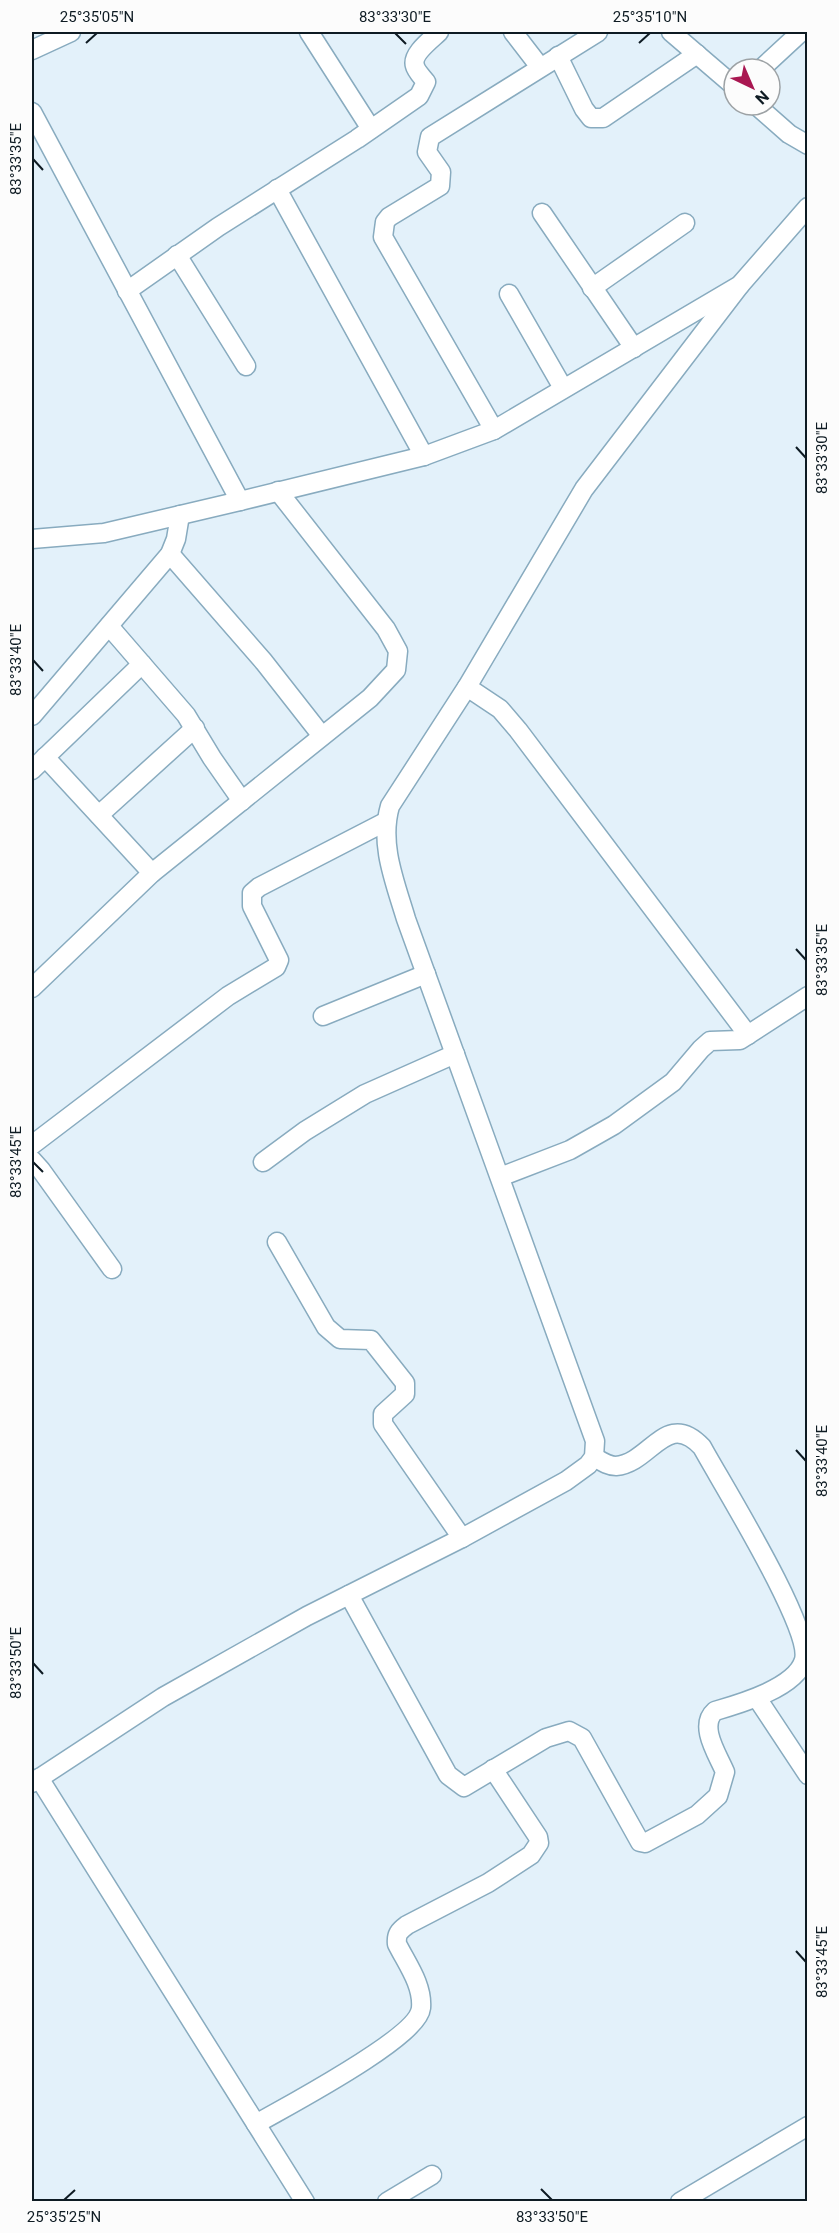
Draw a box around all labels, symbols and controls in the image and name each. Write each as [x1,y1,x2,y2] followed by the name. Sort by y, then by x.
[60,8,134,26] text: 25°35'05"N
[359,8,432,26] text: 83°33'30"E
[613,8,687,26] text: 25°35'10"N
[722,57,782,117] north arrow
[751,87,773,108] text: N
[7,122,25,195] text: 83°33'35"E
[813,421,831,494] text: 83°33'30"E
[7,623,25,696] text: 83°33'40"E
[813,923,831,996] text: 83°33'35"E
[7,1125,25,1198] text: 83°33'45"E
[813,1424,831,1497] text: 83°33'40"E
[7,1626,25,1699] text: 83°33'50"E
[813,1925,831,1998] text: 83°33'45"E
[27,2208,101,2226] text: 25°35'25"N
[516,2208,589,2226] text: 83°33'50"E

